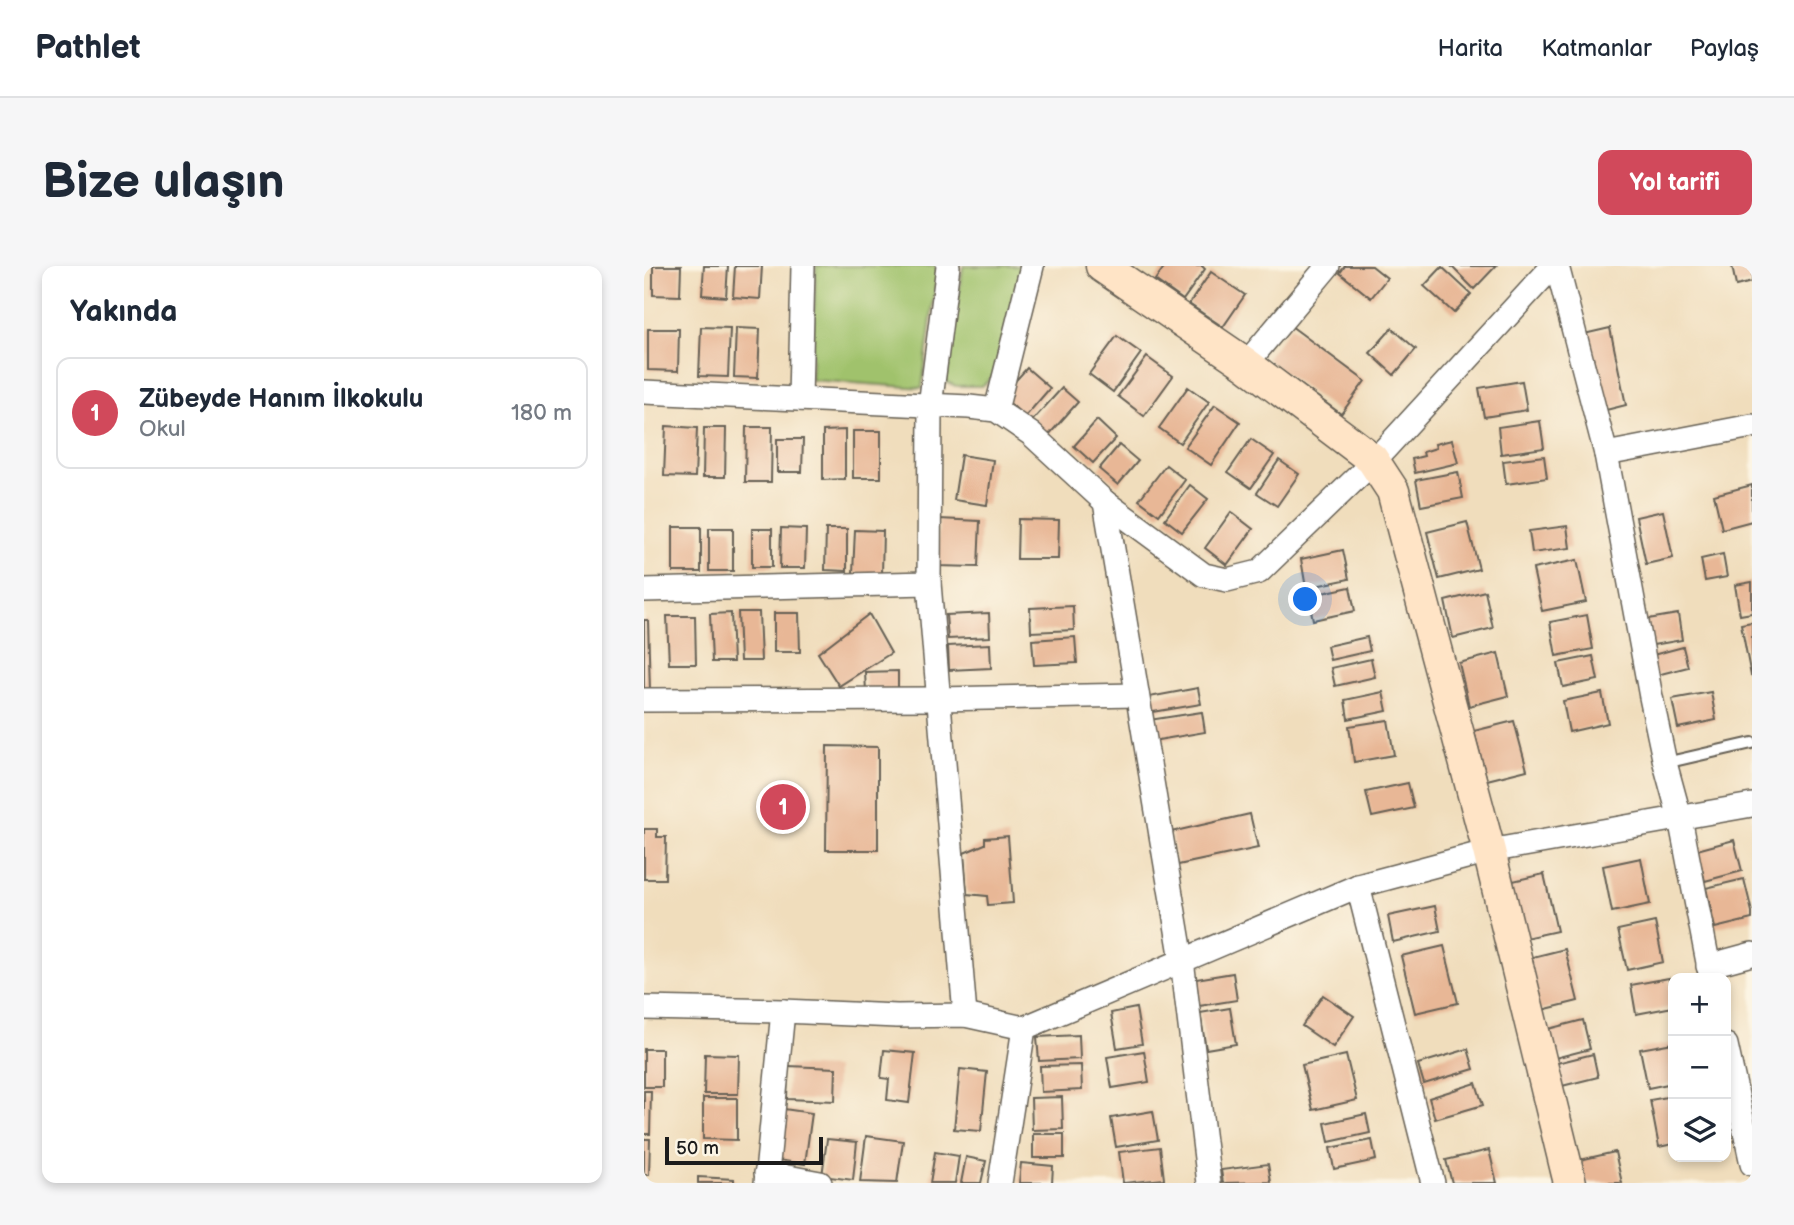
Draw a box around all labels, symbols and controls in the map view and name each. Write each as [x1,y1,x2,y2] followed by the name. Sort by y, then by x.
[35,28,140,68] text: Pathlet
[1437,34,1503,63] text: Harita
[1541,34,1652,63] text: Katmanlar
[1690,34,1759,63] text: Paylaş
[1598,150,1752,215] button: Yol tarifi
[42,153,285,212] text: Bize ulaşın
[70,294,177,330] text: Yakında
[139,384,423,415] text: Zübeyde Hanım İlkokulu
[90,399,100,427] text: 1
[511,399,572,427] text: 180 m
[139,415,186,443] text: Okul
[1288,582,1322,616] your location
[760,781,806,833] pin: 1
[1668,973,1731,1162] map controls
[1668,973,1731,1036] button: +
[1668,1036,1731,1099] button: −
[1668,1099,1731,1162] button: layers
[665,1134,822,1166] scale bar
[676,1137,719,1160] text: 50 m

